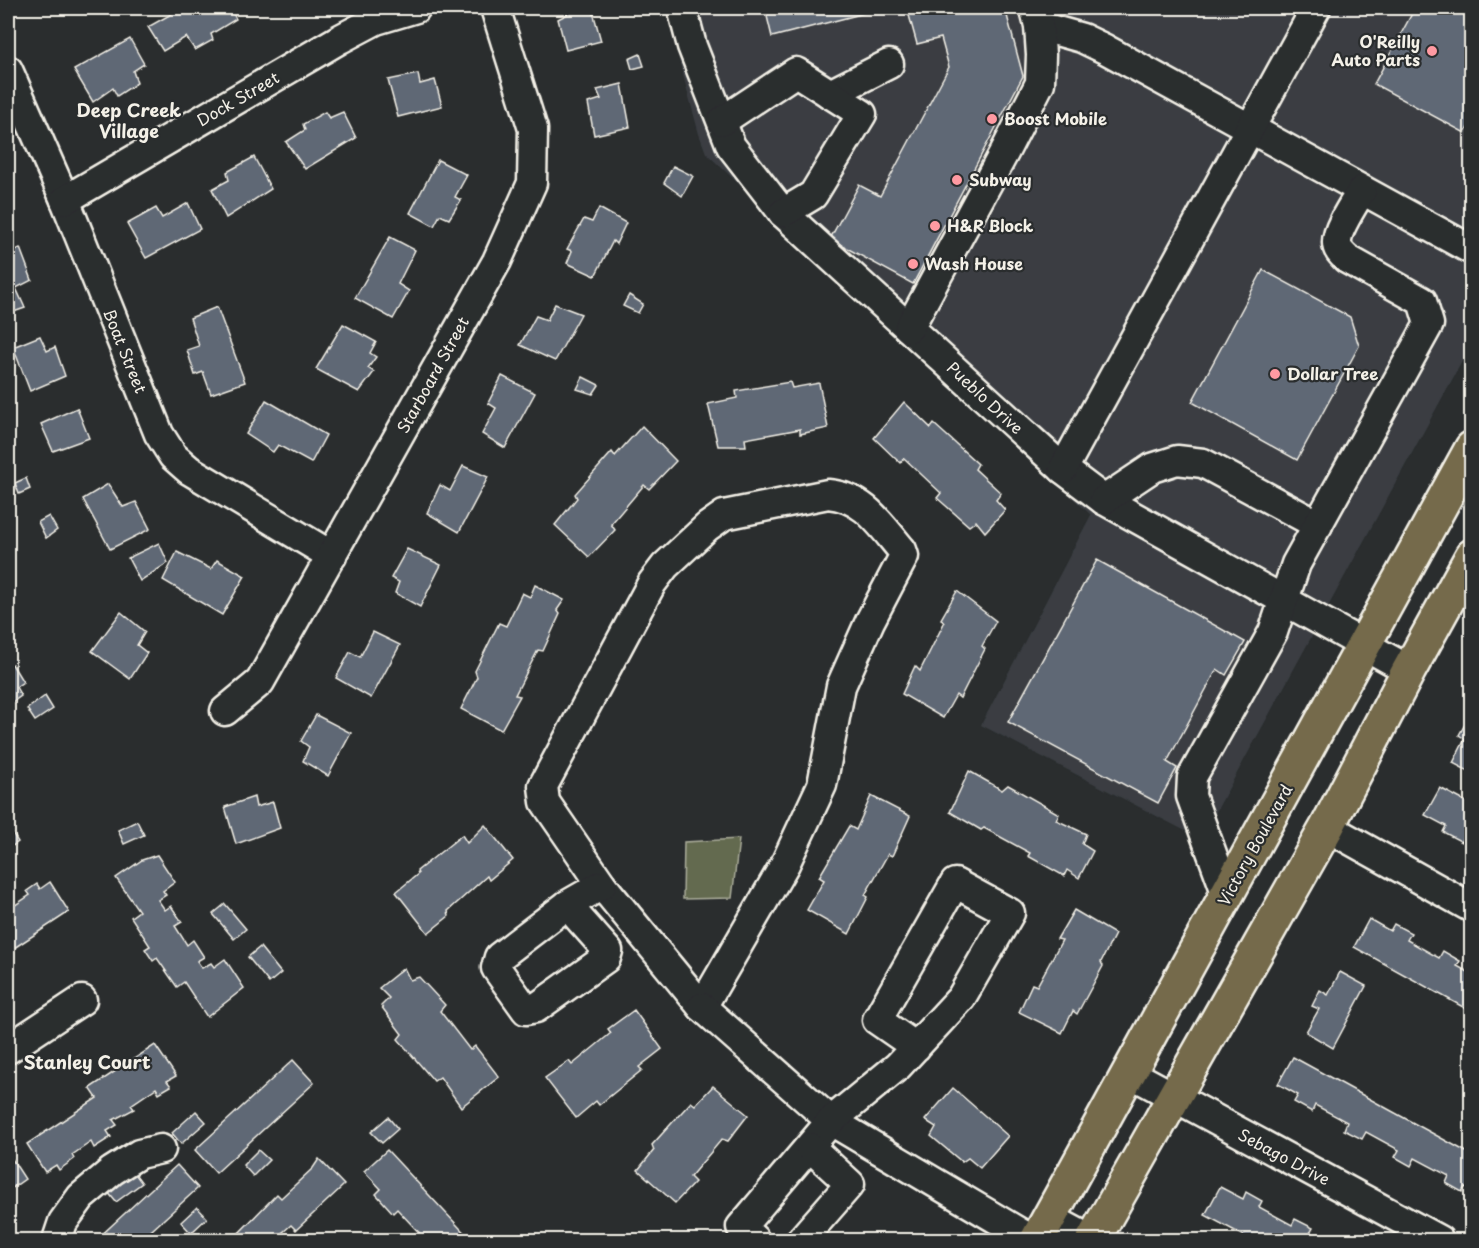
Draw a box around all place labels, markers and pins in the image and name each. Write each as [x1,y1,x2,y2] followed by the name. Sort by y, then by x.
[1332,29,1420,71] place label: O'Reilly Auto Parts
[1425,44,1439,58] marker: O'Reilly Auto Parts
[1004,106,1107,130] place label: Boost Mobile
[985,112,999,126] marker: Boost Mobile
[969,167,1032,191] place label: Subway
[950,173,964,187] marker: Subway
[947,213,1034,237] place label: H&R Block
[928,219,942,233] marker: H&R Block
[925,251,1023,275] place label: Wash House
[906,257,920,271] marker: Wash House
[1287,361,1378,385] place label: Dollar Tree
[1268,367,1282,381] marker: Dollar Tree

